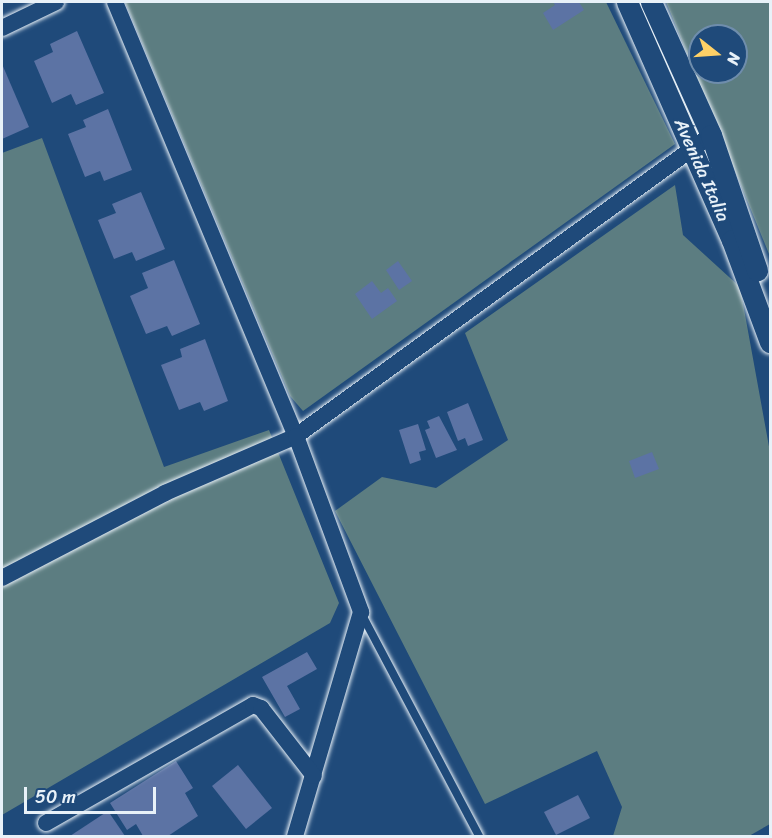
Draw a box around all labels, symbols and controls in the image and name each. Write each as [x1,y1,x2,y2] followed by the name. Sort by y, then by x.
[688,24,748,84] north arrow
[718,49,749,68] text: N
[670,115,734,225] street label: Avenida Italia
[27,775,159,813] scale bar
[35,781,76,813] text: 50 m

